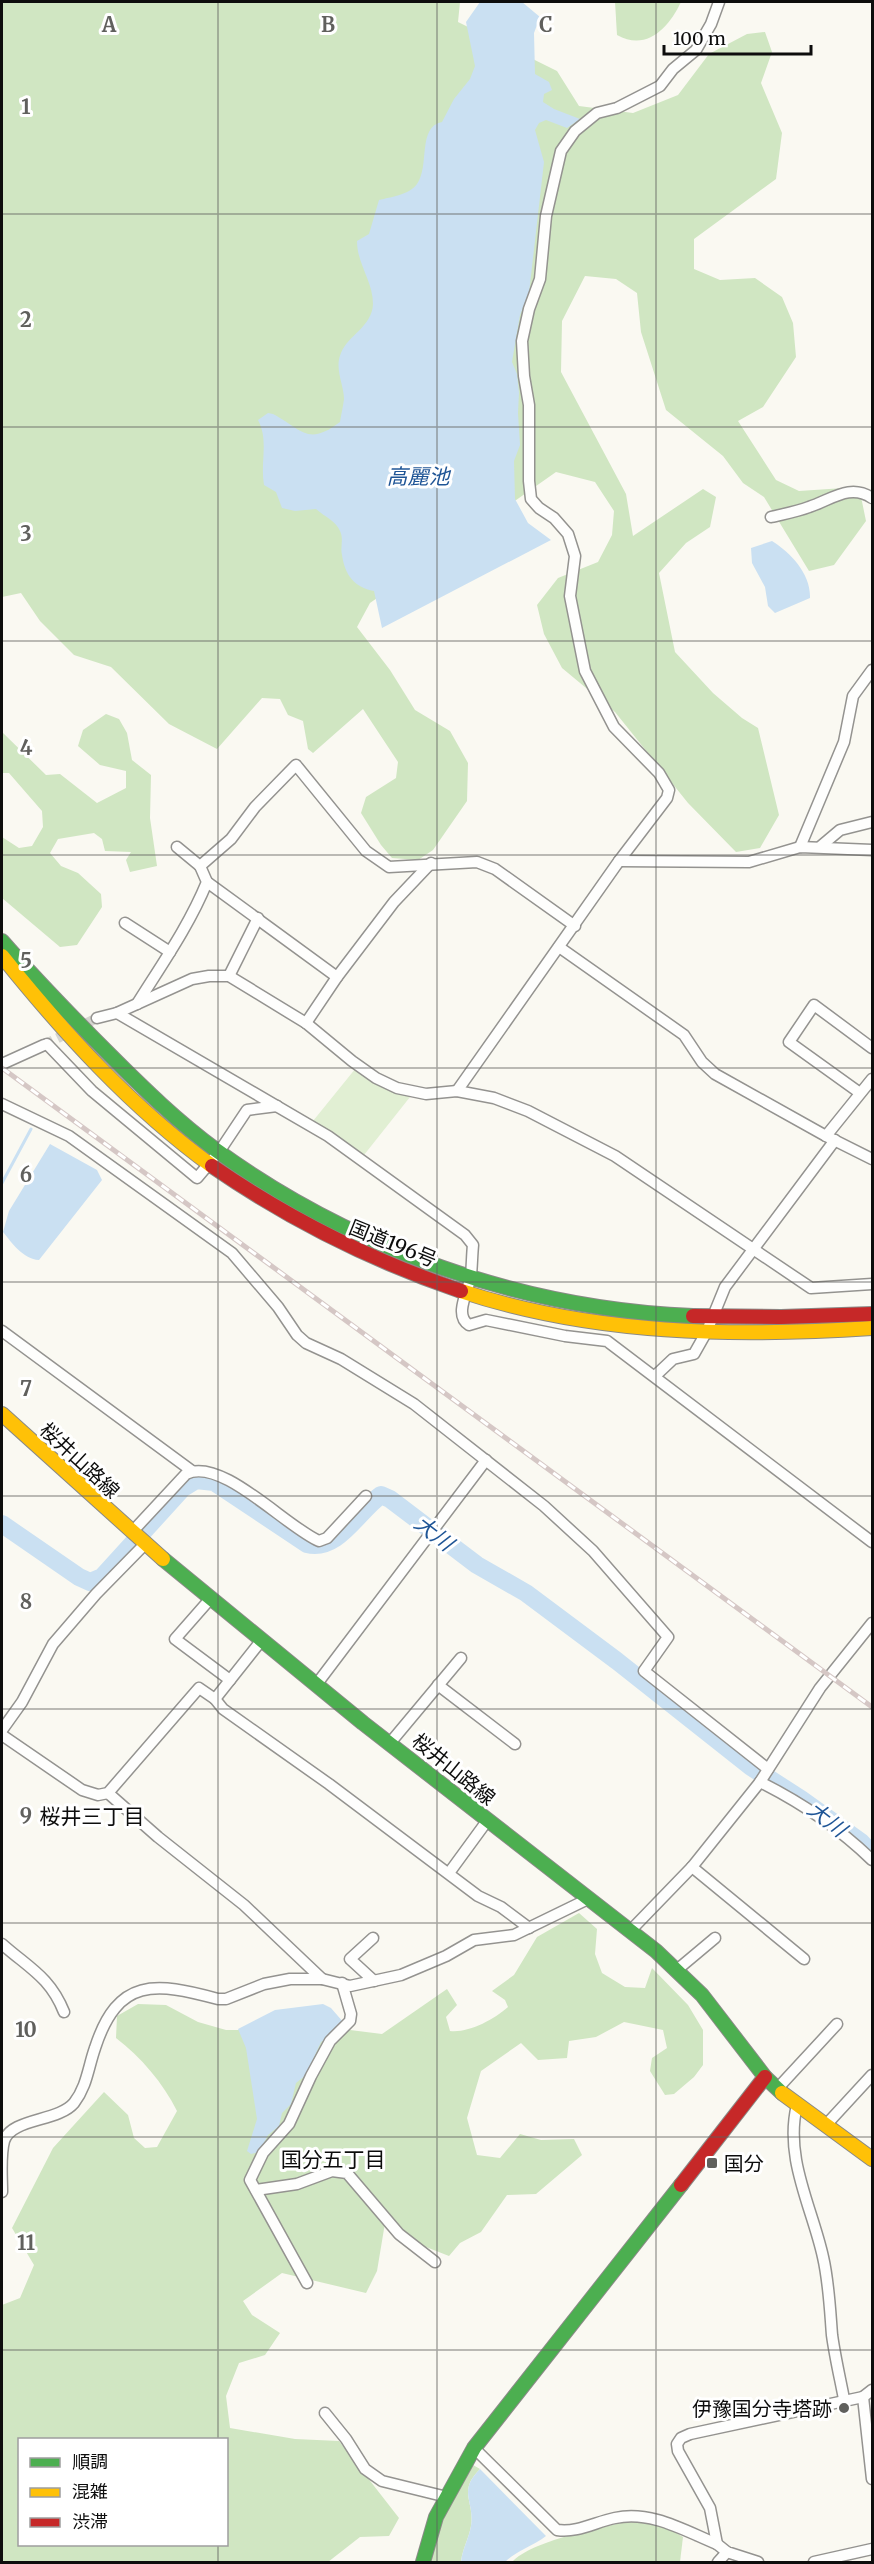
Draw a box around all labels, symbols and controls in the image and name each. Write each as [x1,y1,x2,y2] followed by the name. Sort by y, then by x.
[101,12,117,37] text: A
[321,12,335,37] text: B
[539,12,553,37] text: C
[664,18,811,56] scale bar
[673,27,726,50] text: 100 m
[21,94,31,119] text: 1
[20,307,32,332] text: 2
[387,463,451,490] water label: 高麗池
[20,521,32,546] text: 3
[20,735,33,760] text: 4
[20,948,32,973] text: 5
[20,1162,32,1187] text: 6
[346,1214,440,1272] street label: 国道196号
[20,1376,32,1401] text: 7
[35,1417,125,1503] street label: 桜井山路線
[409,1509,460,1558] water label: 大川
[20,1589,32,1614] text: 8
[407,1728,501,1810] street label: 桜井山路線
[802,1795,853,1844] water label: 大川
[20,1803,32,1828] text: 9
[40,1803,145,1830] district label: 桜井三丁目
[15,2017,37,2042] text: 10
[281,2146,386,2173] district label: 国分五丁目
[724,2151,764,2176] place label: 国分
[705,2156,719,2170] marker: 国分
[17,2230,35,2255] text: 11
[692,2396,832,2421] place label: 伊豫国分寺塔跡
[837,2401,851,2415] marker: 伊豫国分寺塔跡
[18,2438,228,2546] legend
[72,2450,108,2473] text: 順調
[72,2480,108,2503] text: 混雑
[72,2510,108,2533] text: 渋滞

